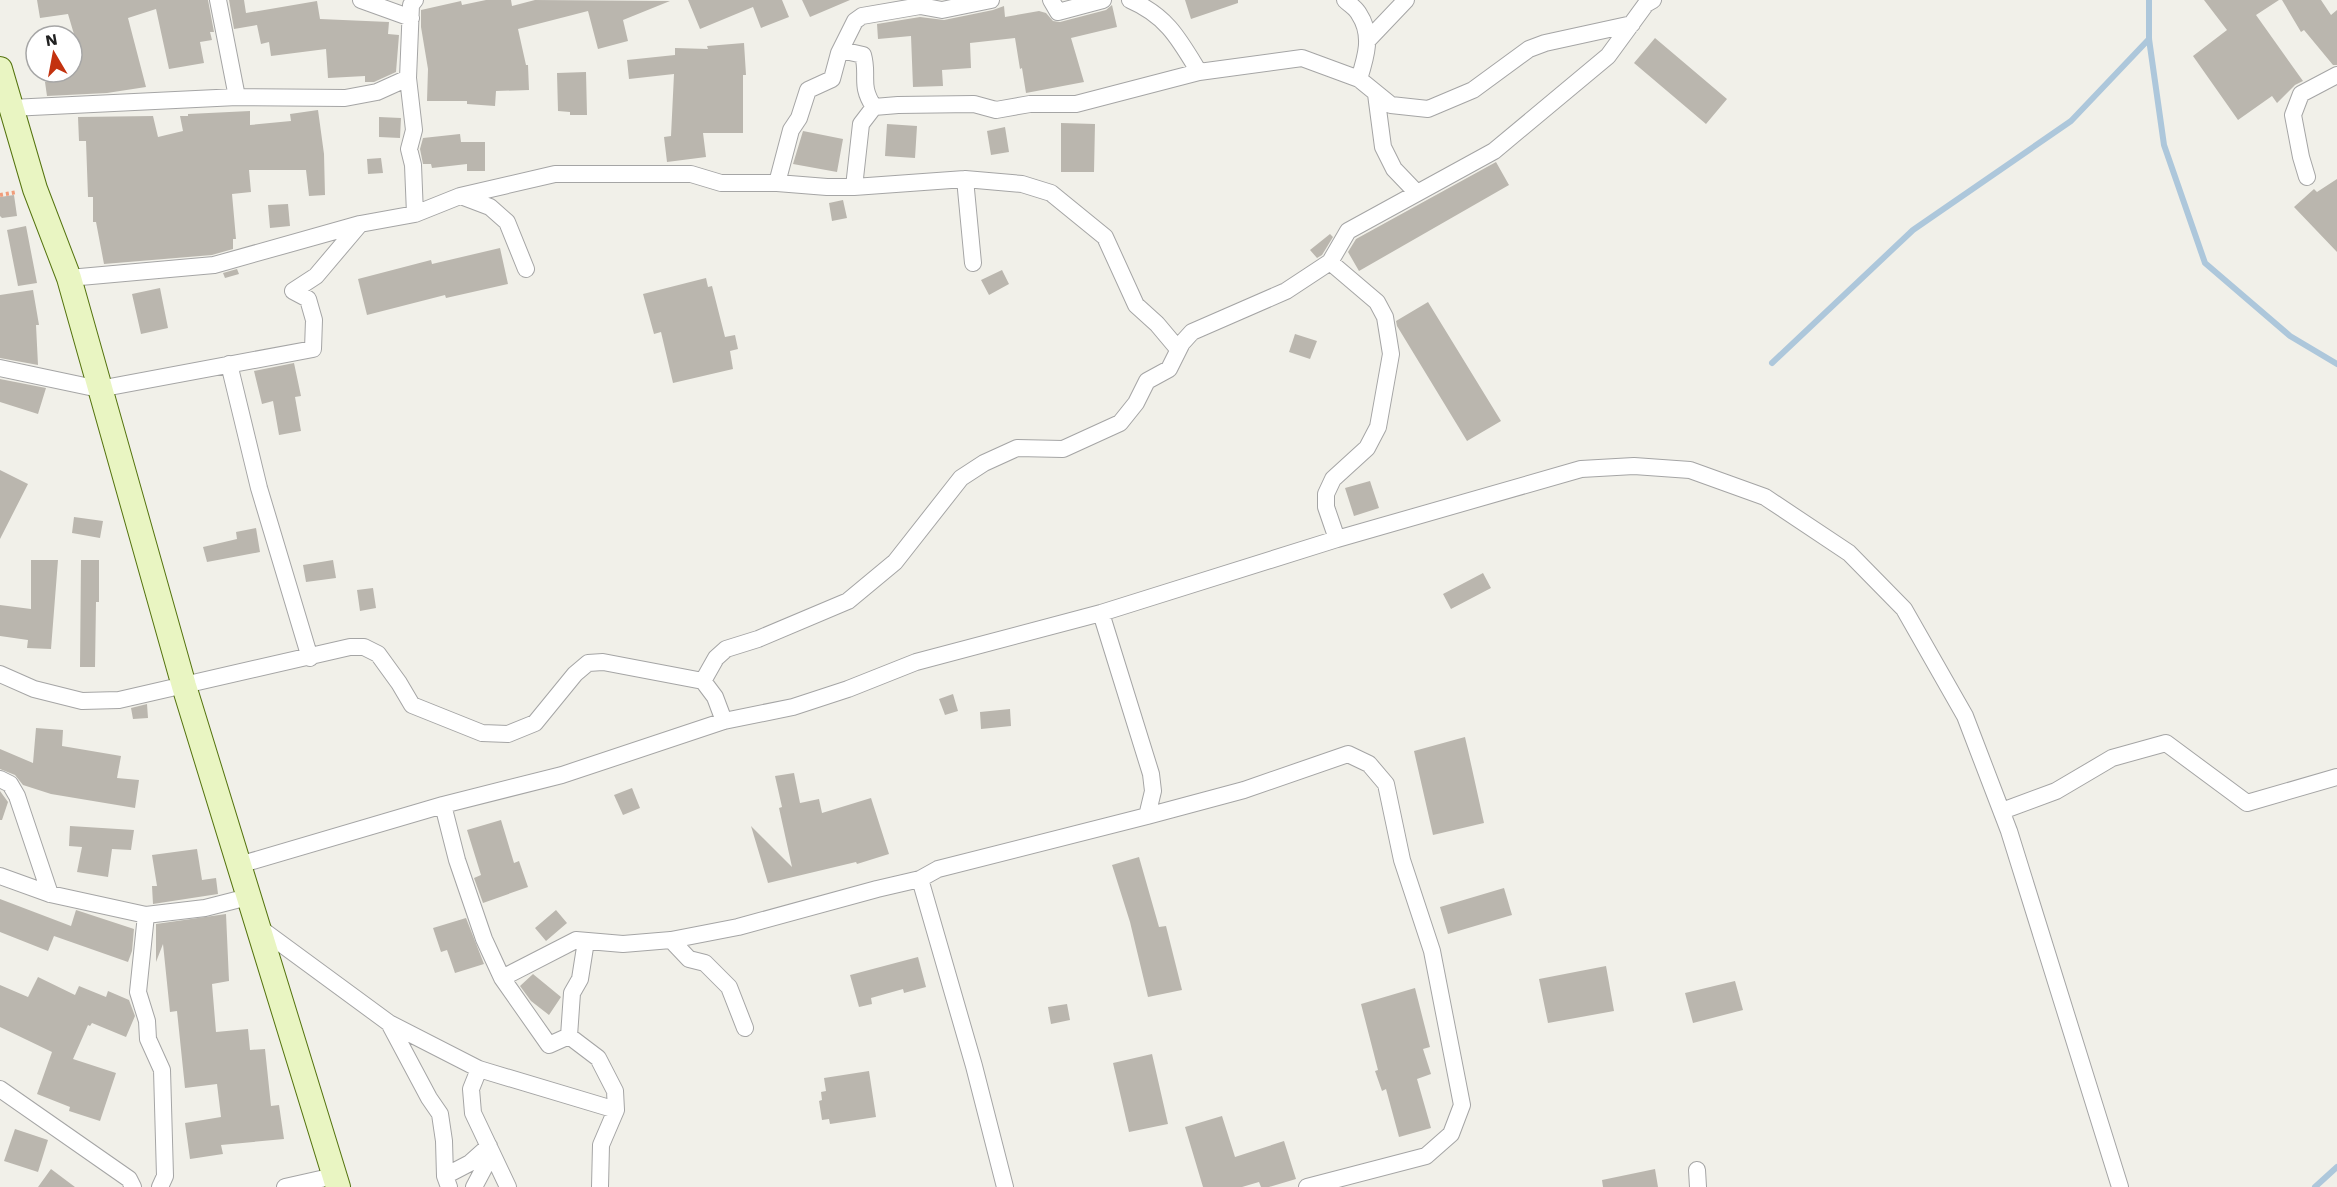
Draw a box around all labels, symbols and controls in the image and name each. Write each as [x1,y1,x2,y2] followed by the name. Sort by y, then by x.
[24,24,84,84] north arrow
[44,29,59,50] text: N

